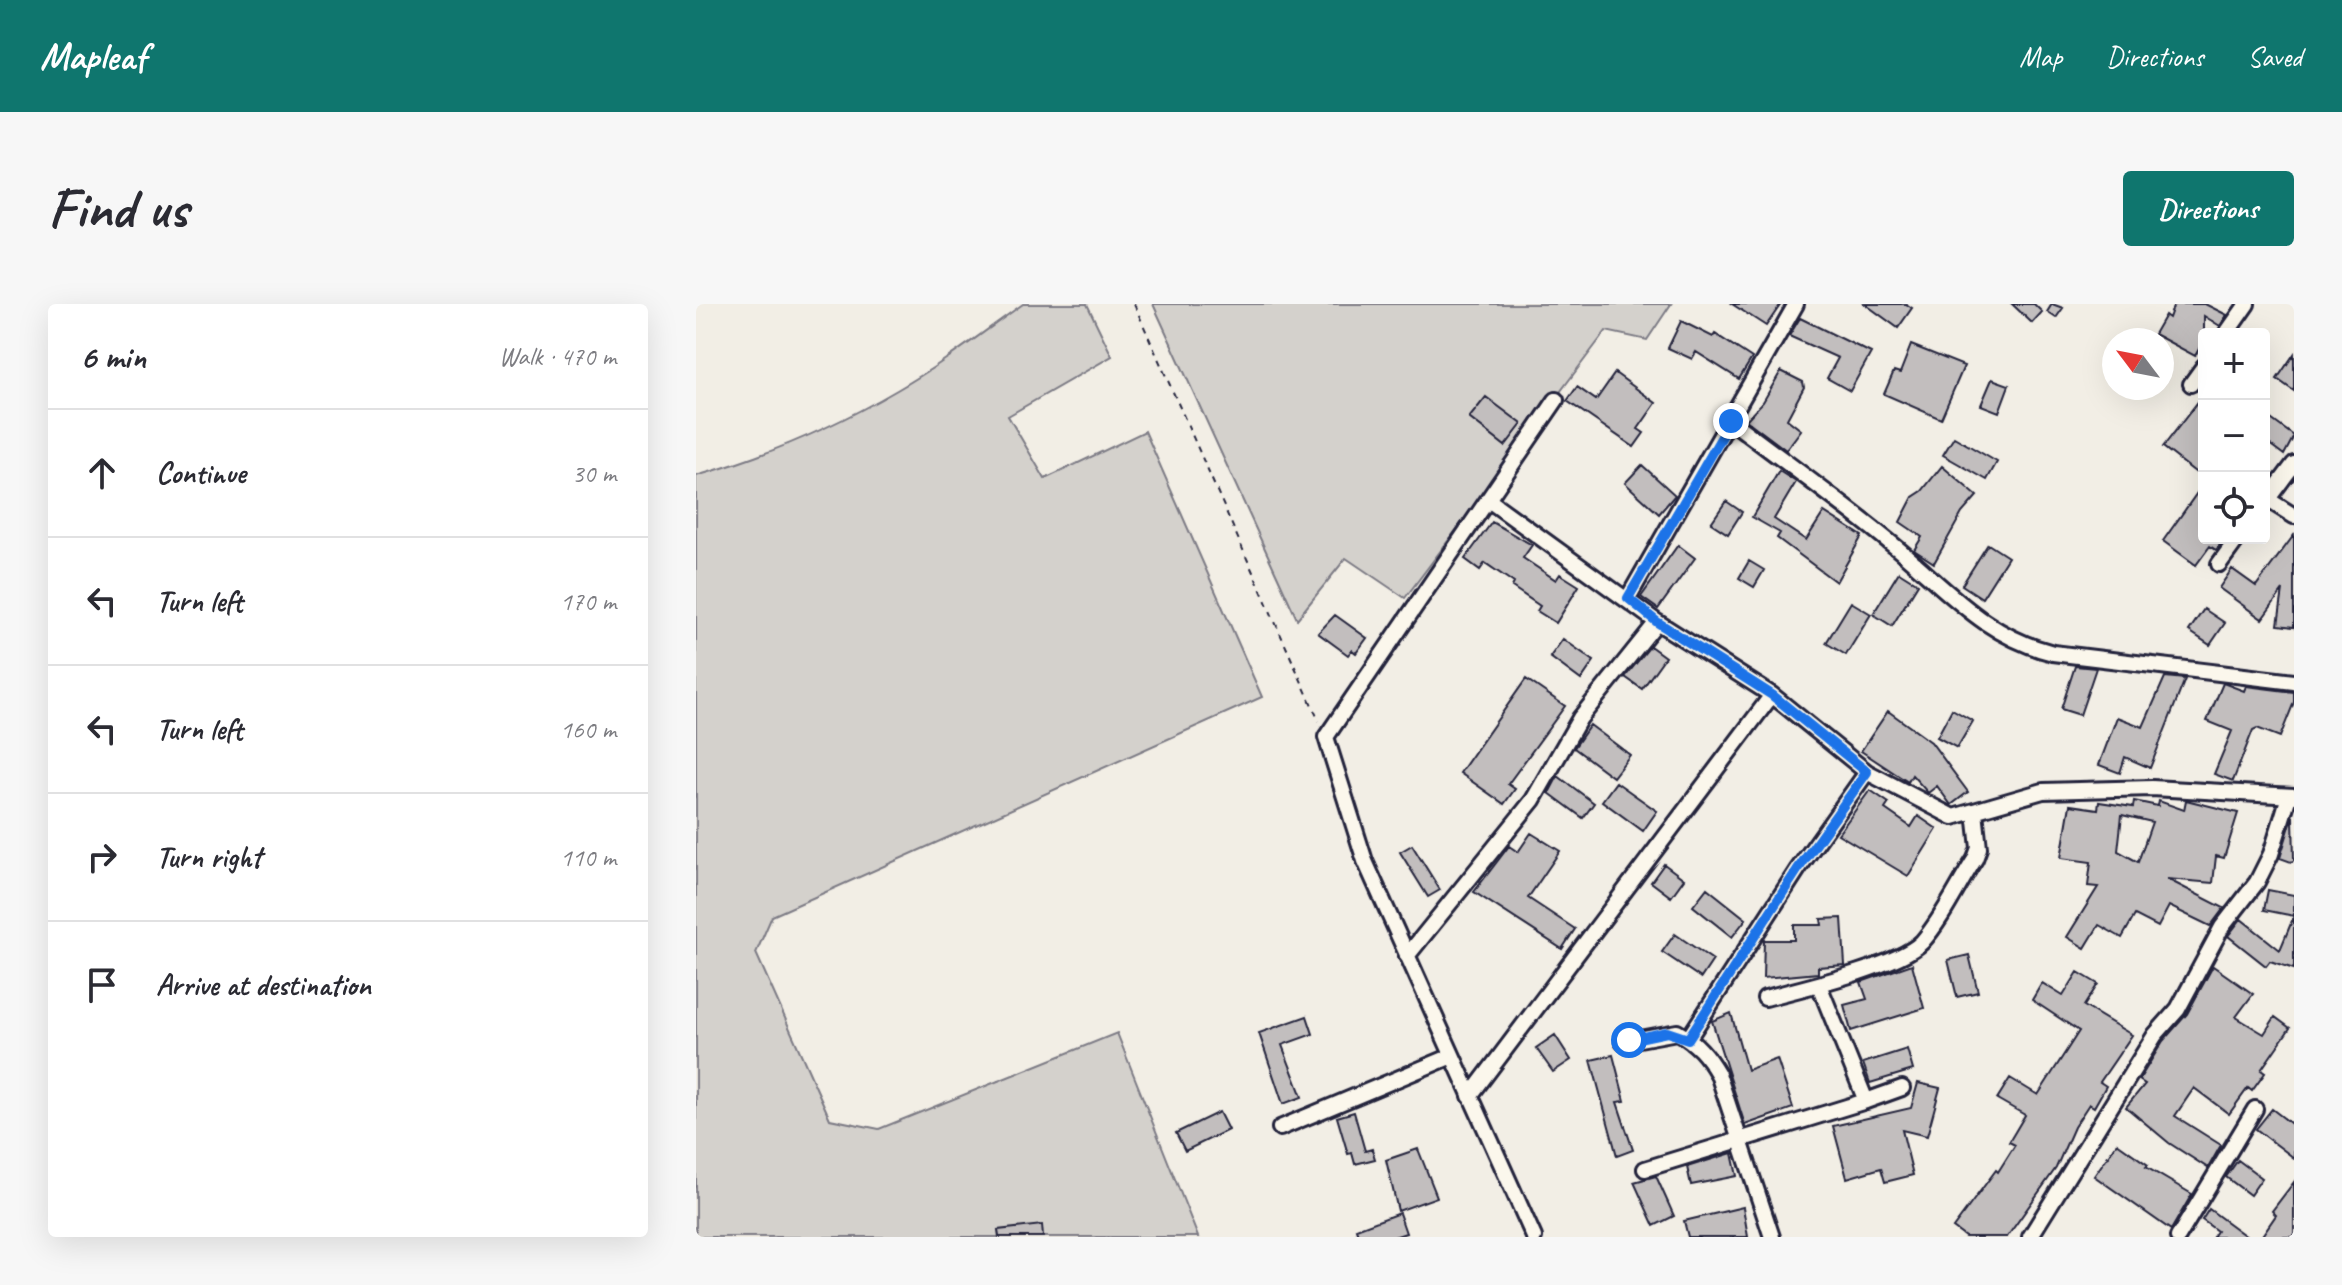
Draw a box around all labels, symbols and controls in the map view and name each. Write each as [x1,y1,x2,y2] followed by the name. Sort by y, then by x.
[40,33,146,80] text: Mapleaf
[2019,39,2062,74] text: Map
[2106,39,2204,74] text: Directions
[2248,39,2302,74] text: Saved
[2123,171,2294,246] button: Directions
[48,173,188,244] text: Find us
[2102,328,2174,400] north arrow
[2198,328,2270,544] map controls
[2198,328,2270,400] button: +
[80,335,146,378] text: 6 min
[499,340,616,373] text: Walk · 470 m
[2198,400,2270,472] button: −
[1713,403,1749,439] route end
[80,451,124,495] icon: ahead
[156,454,246,492] text: Continue
[572,457,616,490] text: 30 m
[2198,472,2270,544] button: locate
[80,579,124,623] icon: left
[156,582,243,620] text: Turn left
[560,585,616,618] text: 170 m
[80,707,124,751] icon: left
[156,710,243,748] text: Turn left
[560,713,616,746] text: 160 m
[80,835,124,879] icon: right
[156,838,261,876] text: Turn right
[560,841,616,874] text: 110 m
[80,963,124,1007] icon: arrive
[156,966,371,1004] text: Arrive at destination
[1611,1022,1647,1058] route start

